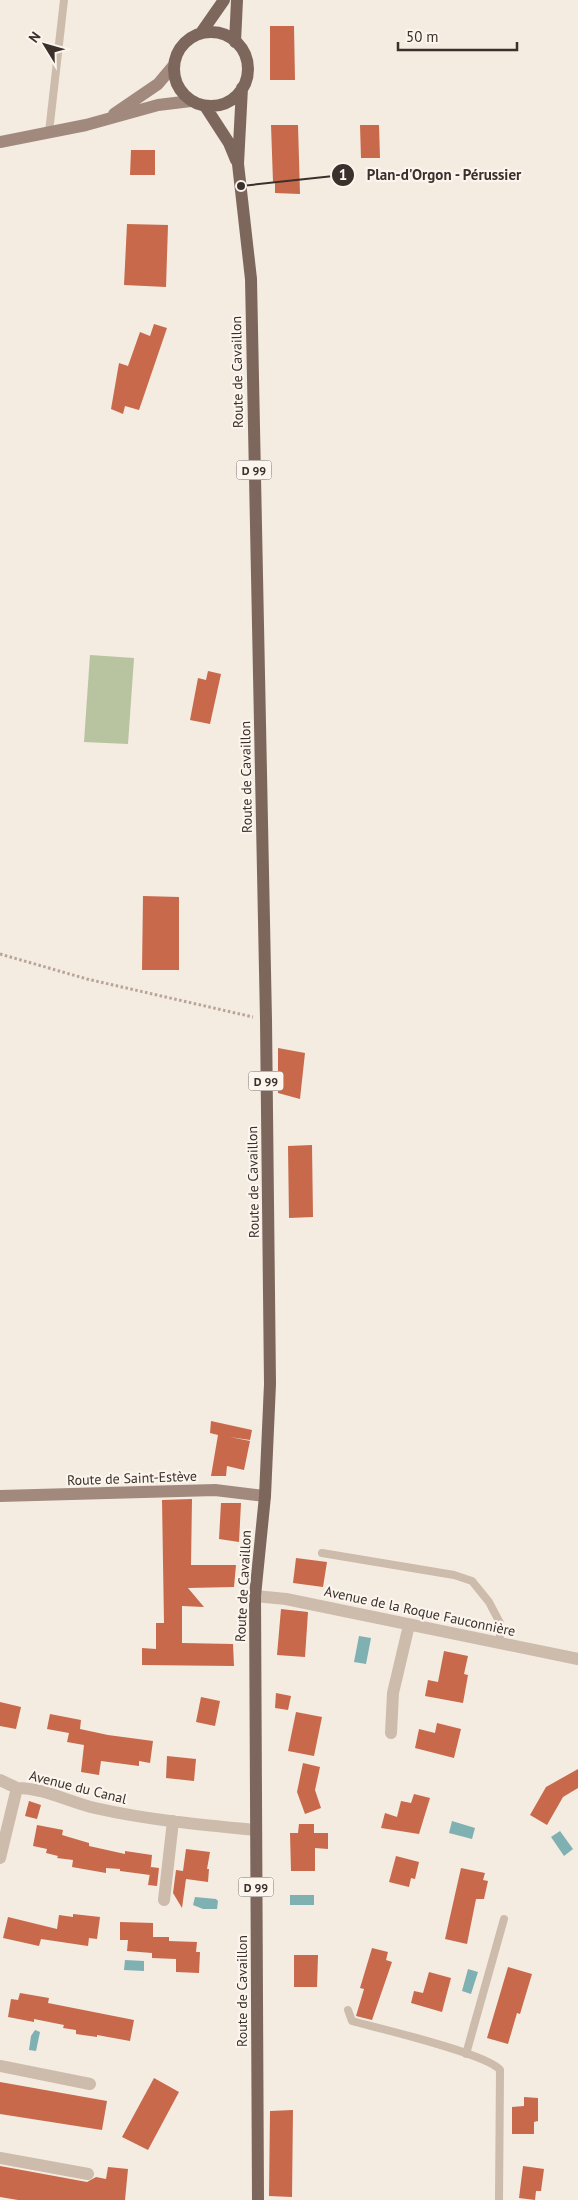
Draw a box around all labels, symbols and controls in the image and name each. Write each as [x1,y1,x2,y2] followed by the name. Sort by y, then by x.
[20,20,70,70] north arrow
[398,20,517,52] scale bar
[406,27,439,46] text: 50 m
[25,28,45,46] text: N
[331,160,532,190] callout: Plan-d'Orgon - Pérussier
[339,165,347,184] text: 1
[367,165,522,184] text: Plan-d'Orgon - Pérussier
[227,316,247,428] street label: Route de Cavaillon
[236,460,272,480] road number: D 99
[236,721,256,833] street label: Route de Cavaillon
[248,1072,284,1090] road number: D 99
[243,1126,263,1238] street label: Route de Cavaillon
[67,1467,197,1489] street label: Route de Saint-Estève
[231,1530,255,1642] street label: Route de Cavaillon
[323,1582,517,1640] street label: Avenue de la Roque Fauconnière
[27,1766,129,1808] street label: Avenue du Canal
[238,1878,274,1896] road number: D 99
[233,1935,251,2047] street label: Route de Cavaillon

